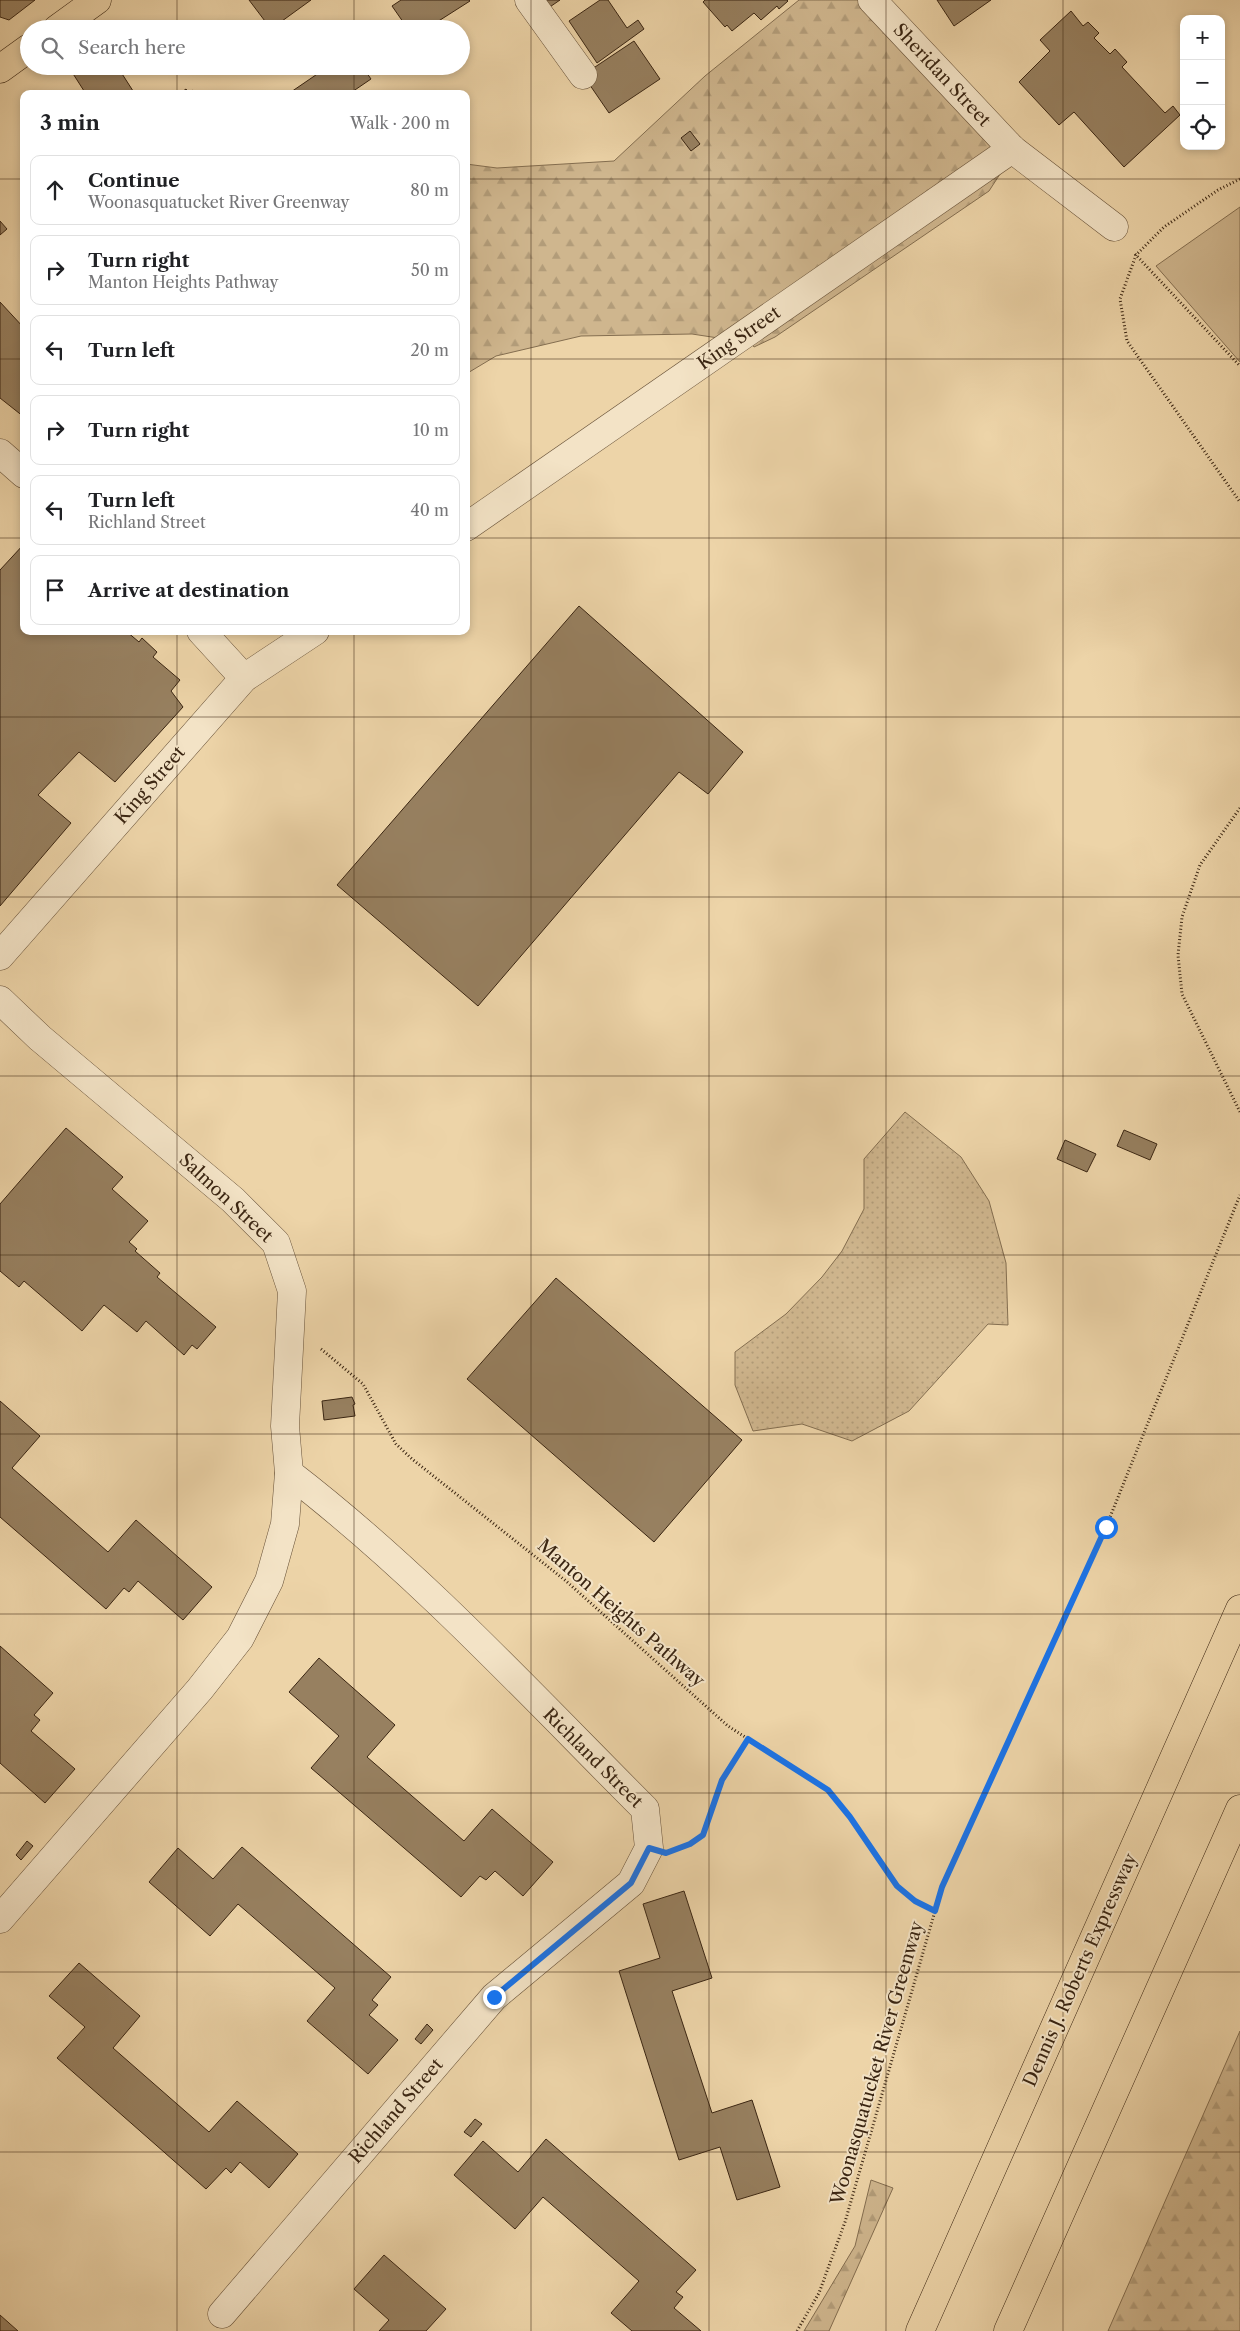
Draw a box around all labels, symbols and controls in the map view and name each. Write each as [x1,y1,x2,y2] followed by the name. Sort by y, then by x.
[1180,15,1225,150] map controls
[1180,15,1225,60] button: +
[889,19,996,131] street label: Sheridan Street
[20,20,470,75] search box
[38,34,66,62] icon: search
[78,36,186,59] text: Search here
[1180,60,1225,105] button: −
[1180,105,1225,150] button: locate
[40,110,100,135] text: 3 min
[350,113,450,133] text: Walk · 200 m
[88,169,180,192] text: Continue
[41,176,69,204] icon: ahead
[410,180,449,200] text: 80 m
[88,192,350,212] text: Woonasquatucket River Greenway
[88,249,189,272] text: Turn right
[41,256,69,284] icon: right
[411,260,449,280] text: 50 m
[88,272,279,292] text: Manton Heights Pathway
[693,301,785,375] street label: King Street
[41,336,69,364] icon: left
[88,339,175,362] text: Turn left
[410,340,449,360] text: 20 m
[41,416,69,444] icon: right
[88,419,189,442] text: Turn right
[413,420,449,440] text: 10 m
[88,489,175,512] text: Turn left
[41,496,69,524] icon: left
[410,500,449,520] text: 40 m
[88,512,206,532] text: Richland Street
[41,576,69,604] icon: arrive
[88,579,289,602] text: Arrive at destination
[110,741,190,828] street label: King Street
[174,1149,278,1248] street label: Salmon Street
[1095,1516,1118,1539] route start
[533,1534,710,1692] street label: Manton Heights Pathway
[538,1703,648,1813] street label: Richland Street
[1018,1849,1142,2090] street label: Dennis J. Roberts Expressway
[826,1918,928,2208] street label: Woonasquatucket River Greenway
[483,1986,506,2009] route end
[344,2053,448,2168] street label: Richland Street

